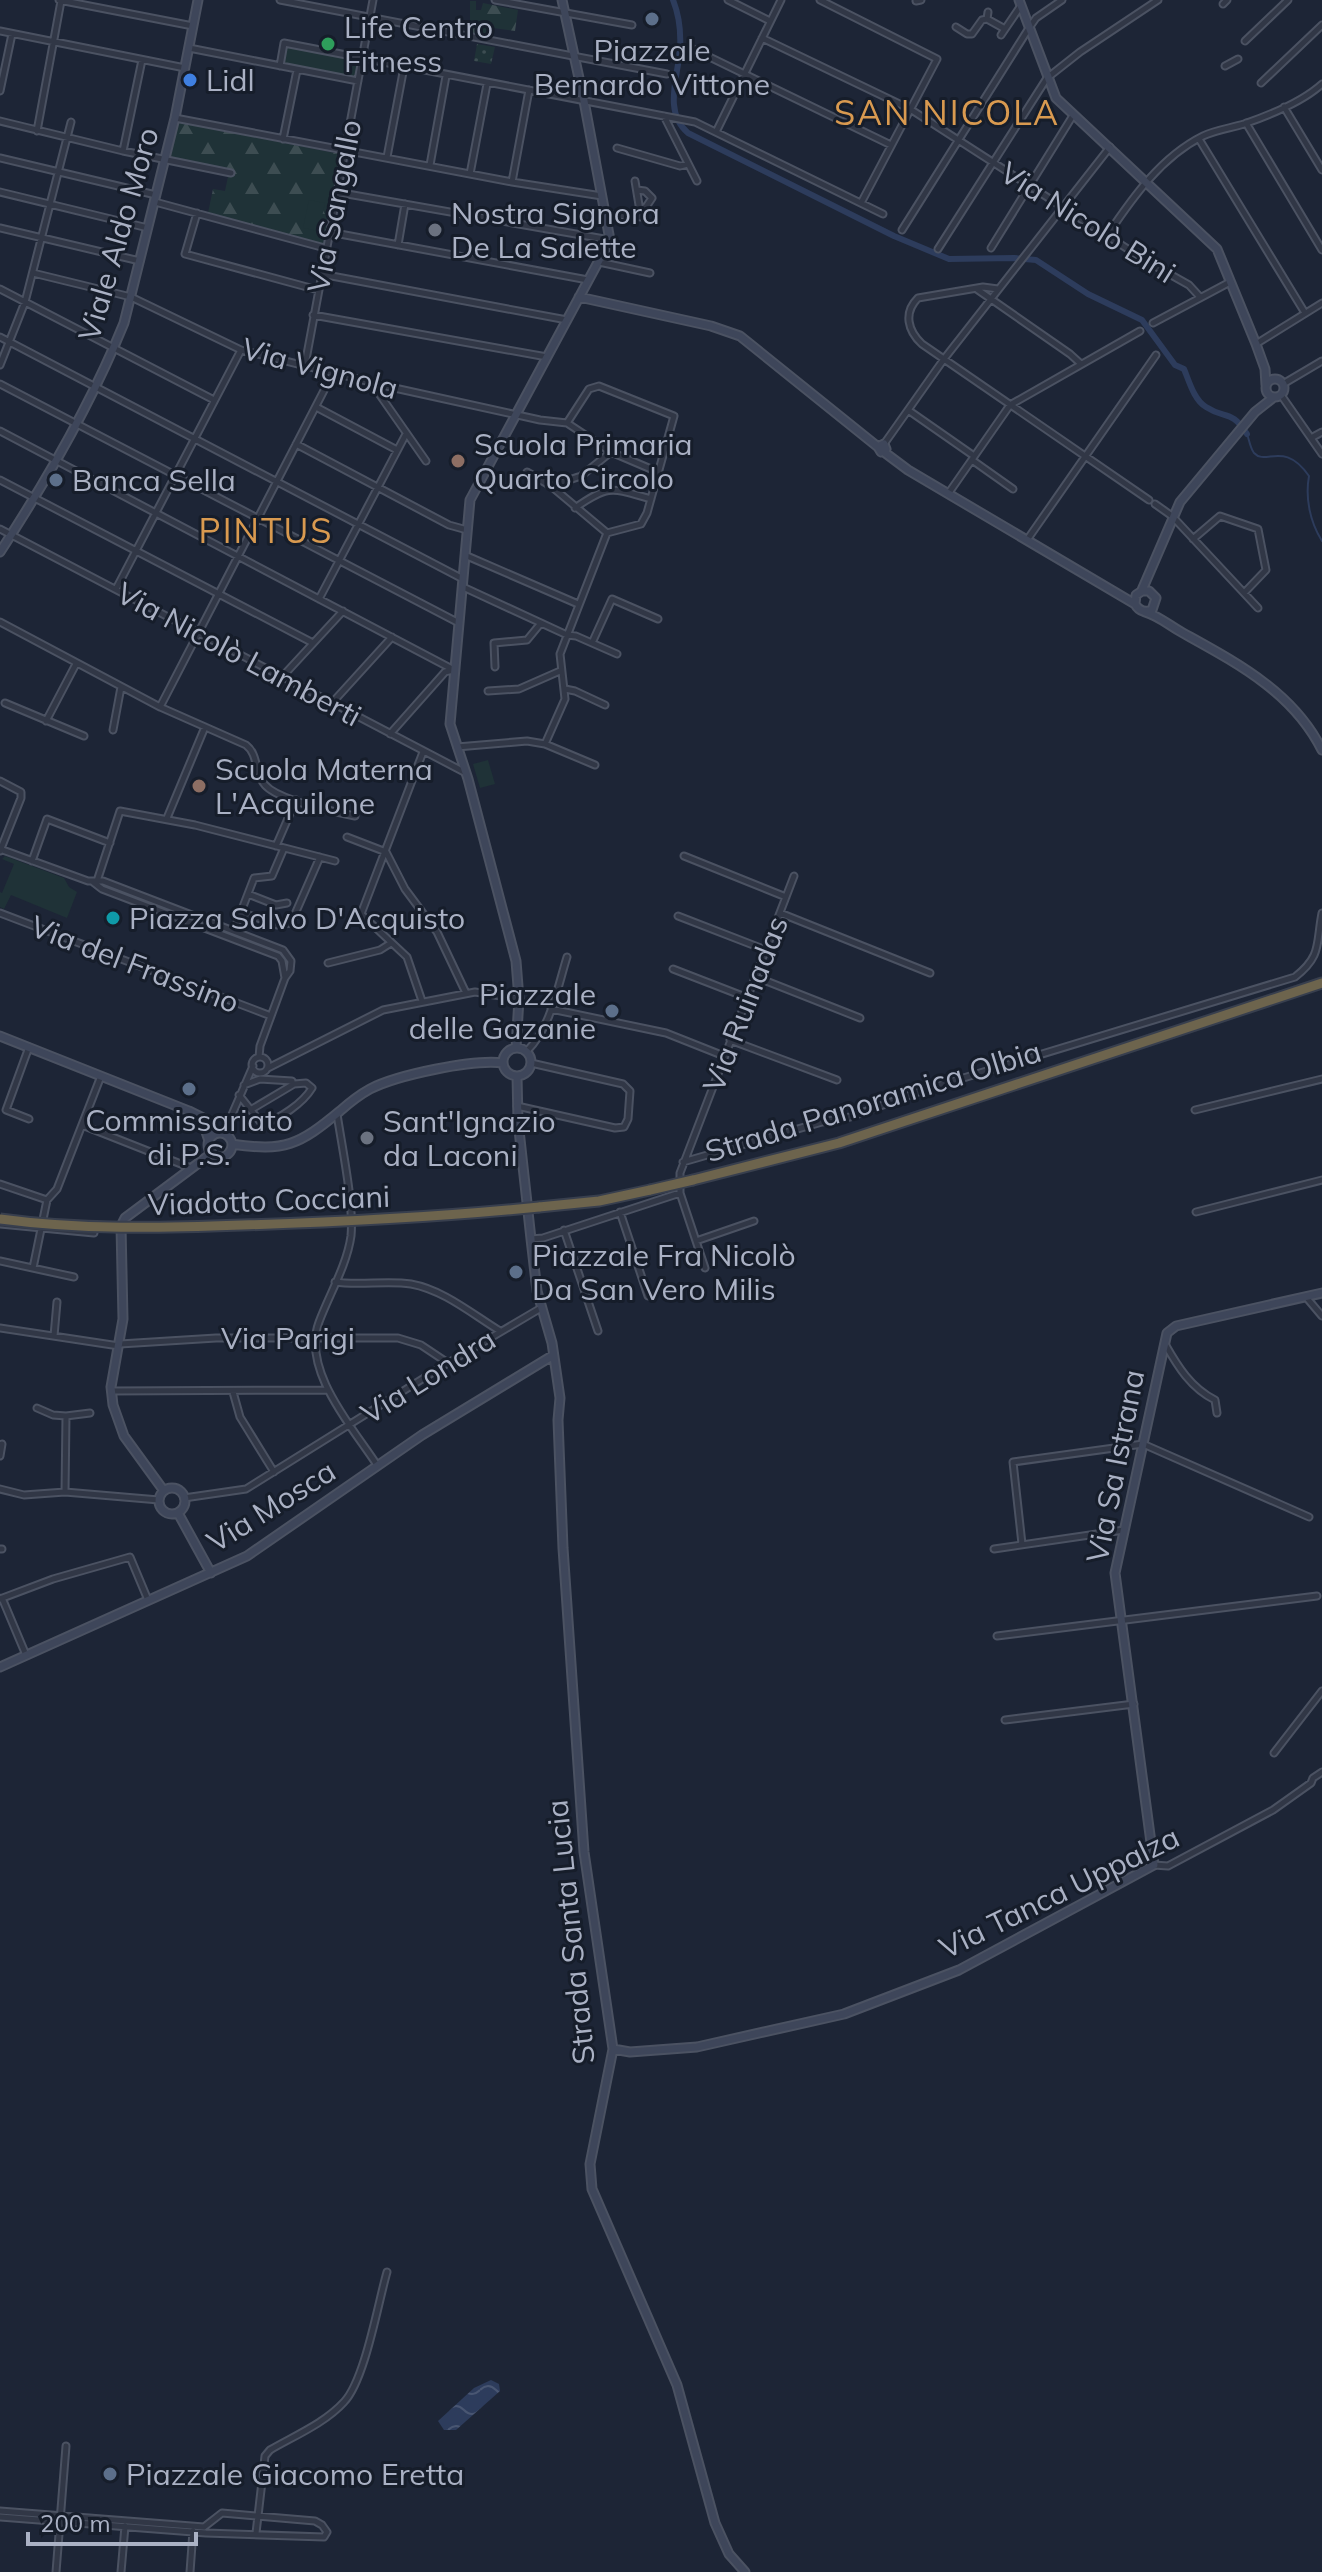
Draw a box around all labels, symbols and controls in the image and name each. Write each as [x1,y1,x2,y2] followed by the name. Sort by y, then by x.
[344,8,493,80] place label: Life Centro Fitness
[643,10,661,28] marker: Piazzale Bernardo Vittone
[534,31,770,103] place label: Piazzale Bernardo Vittone
[319,35,337,53] marker: Life Centro Fitness
[206,61,255,99] place label: Lidl
[181,71,199,89] marker: Lidl
[834,91,1060,134] district label: SAN NICOLA
[299,116,369,296] street label: Via Sangallo
[69,123,167,345] street label: Viale Aldo Moro
[993,153,1183,291] street label: Via Nicolò Bini
[451,194,660,266] place label: Nostra Signora De La Salette
[426,221,444,239] marker: Nostra Signora De La Salette
[238,329,402,407] street label: Via Vignola
[474,425,693,497] place label: Scuola Primaria Quarto Circolo
[449,452,467,470] marker: Scuola Primaria Quarto Circolo
[72,461,236,499] place label: Banca Sella
[47,471,65,489] marker: Banca Sella
[199,509,333,552] district label: PINTUS
[110,573,368,735] street label: Via Nicolò Lamberti
[215,750,433,822] place label: Scuola Materna L'Acquilone
[190,777,208,795] marker: Scuola Materna L'Acquilone
[129,899,465,937] place label: Piazza Salvo D'Acquisto
[25,907,245,1021] street label: Via del Frassino
[104,909,122,927] marker: Piazza Salvo D'Acquisto
[694,911,796,1097] street label: Via Ruinadas
[409,975,596,1047] place label: Piazzale delle Gazanie
[603,1002,621,1020] marker: Piazzale delle Gazanie
[700,1032,1046,1170] street label: Strada Panoramica Olbia
[180,1080,198,1098] marker: Commissariato di P.S.
[85,1101,293,1173] place label: Commissariato di P.S.
[383,1102,556,1174] place label: Sant'Ignazio da Laconi
[358,1129,376,1147] marker: Sant'Ignazio da Laconi
[147,1177,391,1223] street label: Viadotto Cocciani
[532,1236,796,1308] place label: Piazzale Fra Nicolò Da San Vero Milis
[507,1263,525,1281] marker: Piazzale Fra Nicolò Da San Vero Milis
[221,1319,355,1357] street label: Via Parigi
[354,1320,502,1432] street label: Via Londra
[1078,1366,1152,1566] street label: Via Sa Istrana
[200,1452,342,1560] street label: Via Mosca
[537,1798,603,2066] street label: Strada Santa Lucia
[933,1817,1185,1967] street label: Via Tanca Uppalza
[126,2455,464,2493] place label: Piazzale Giacomo Eretta
[101,2465,119,2483] marker: Piazzale Giacomo Eretta
[28,2496,196,2546] scale bar
[40,2508,111,2538] text: 200 m

